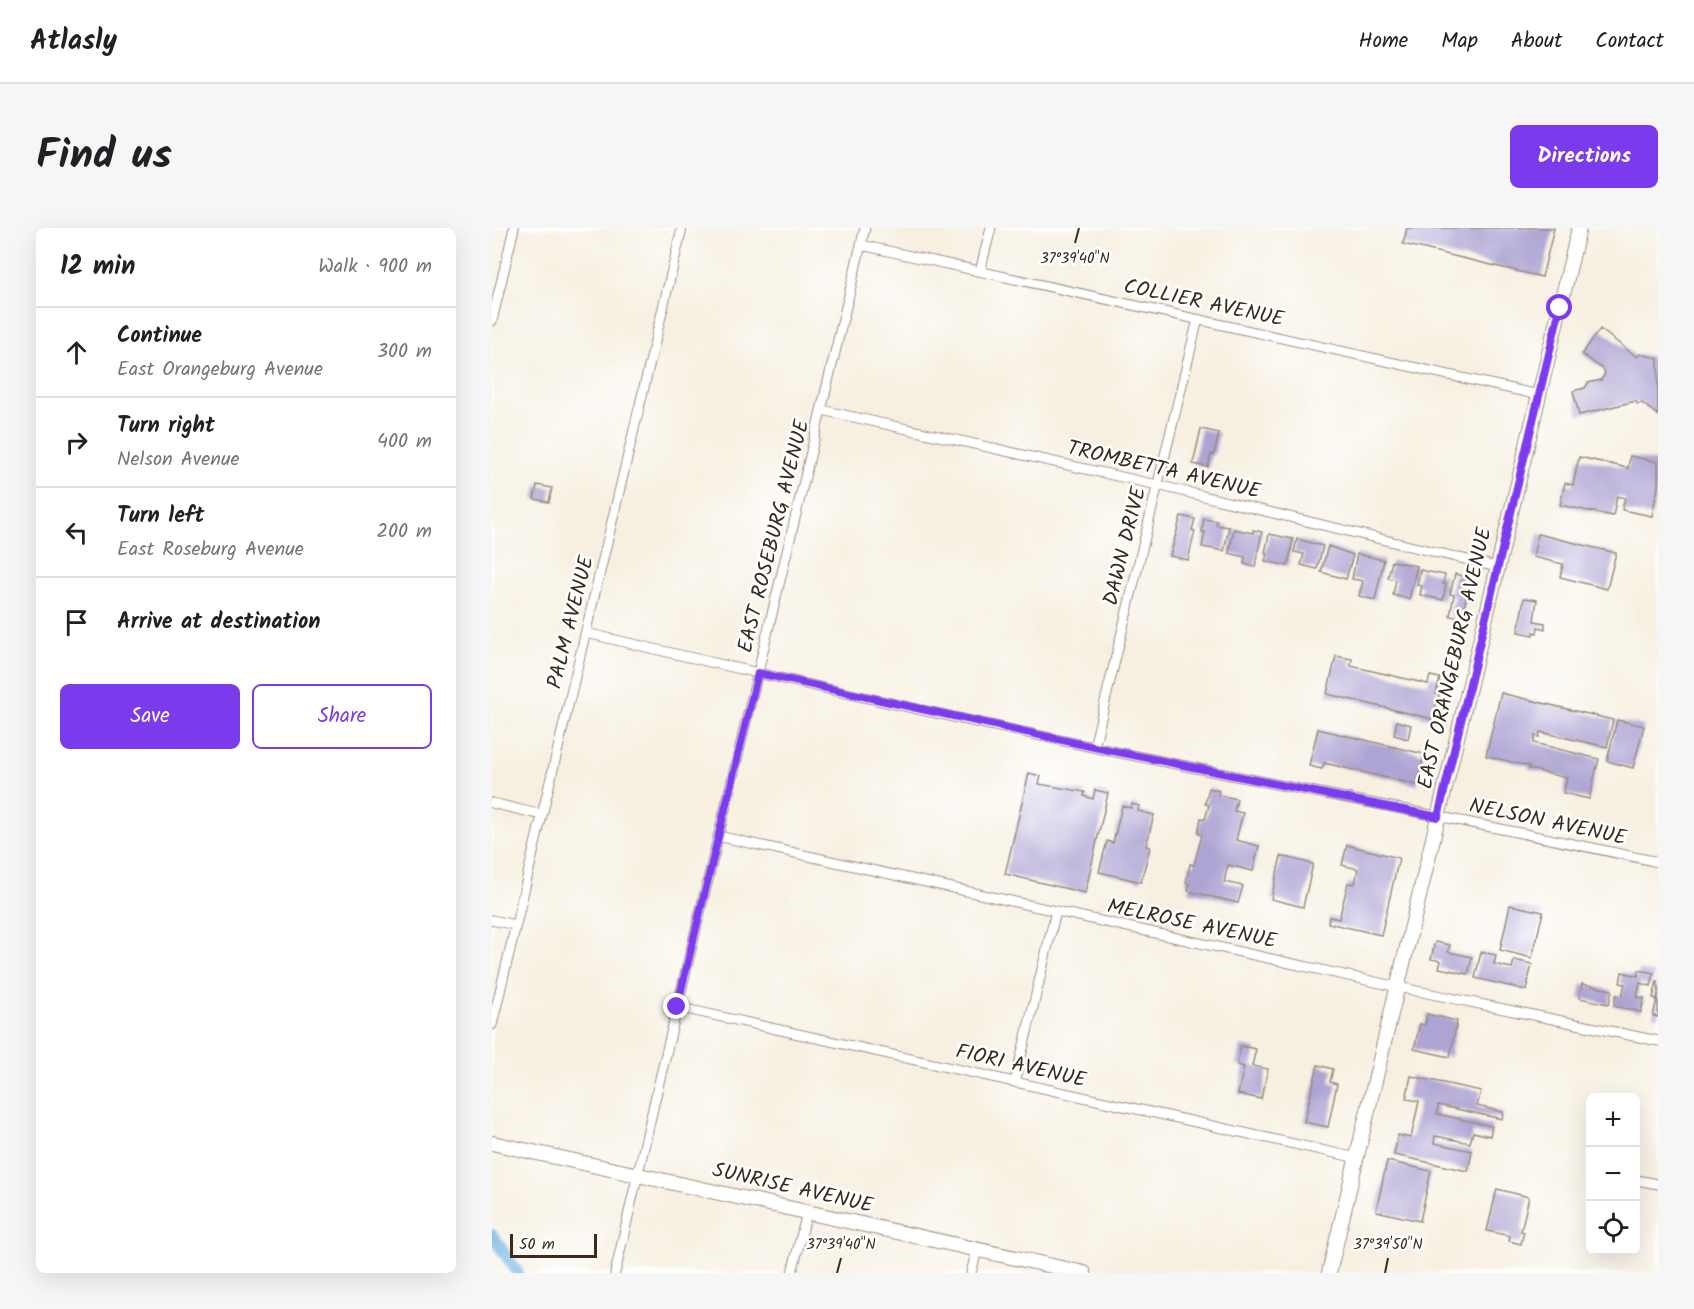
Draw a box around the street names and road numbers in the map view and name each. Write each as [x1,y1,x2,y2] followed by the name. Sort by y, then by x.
[1120,270,1288,337] street label: COLLIER AVENUE
[730,416,820,656] street label: EAST ROSEBURG AVENUE
[1064,432,1264,509] street label: TROMBETTA AVENUE
[1095,483,1156,609] street label: DAWN DRIVE
[1409,523,1502,793] street label: EAST ORANGEBURG AVENUE
[539,552,604,692] street label: PALM AVENUE
[1466,790,1630,855] street label: NELSON AVENUE
[1104,890,1280,959] street label: MELROSE AVENUE
[952,1035,1090,1098] street label: FIORI AVENUE
[709,1154,877,1223] street label: SUNRISE AVENUE

